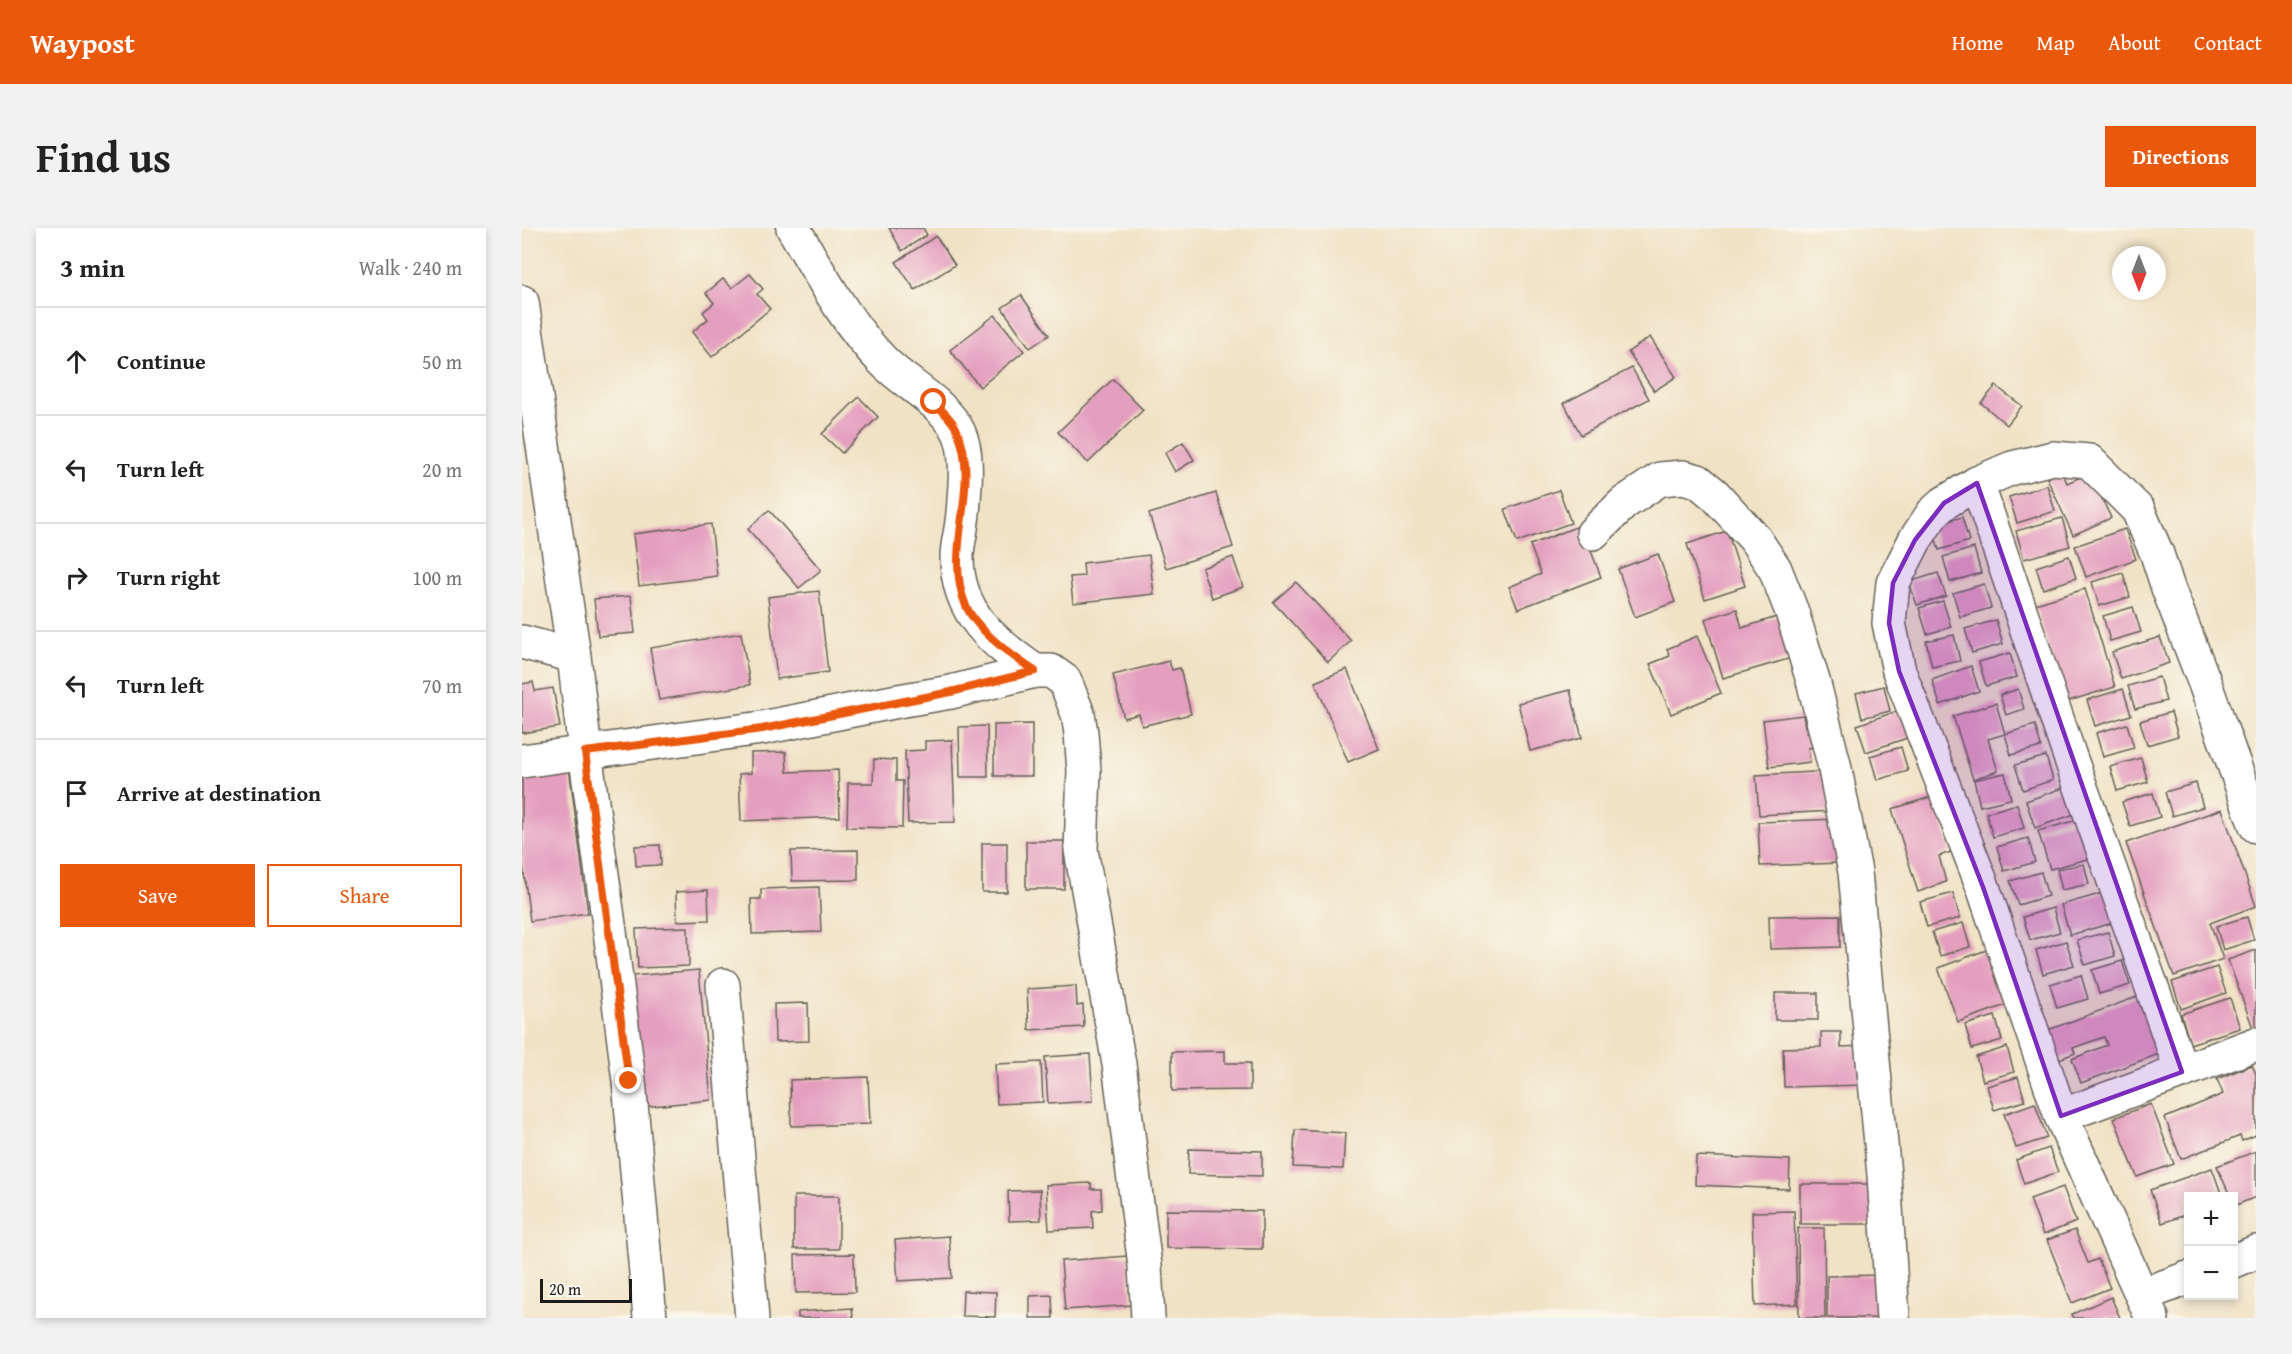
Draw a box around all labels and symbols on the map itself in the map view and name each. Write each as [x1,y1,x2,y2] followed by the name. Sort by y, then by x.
[2112,246,2166,300] north arrow
[920,388,946,414] route start
[615,1067,641,1093] route end
[540,1276,632,1304] scale bar

